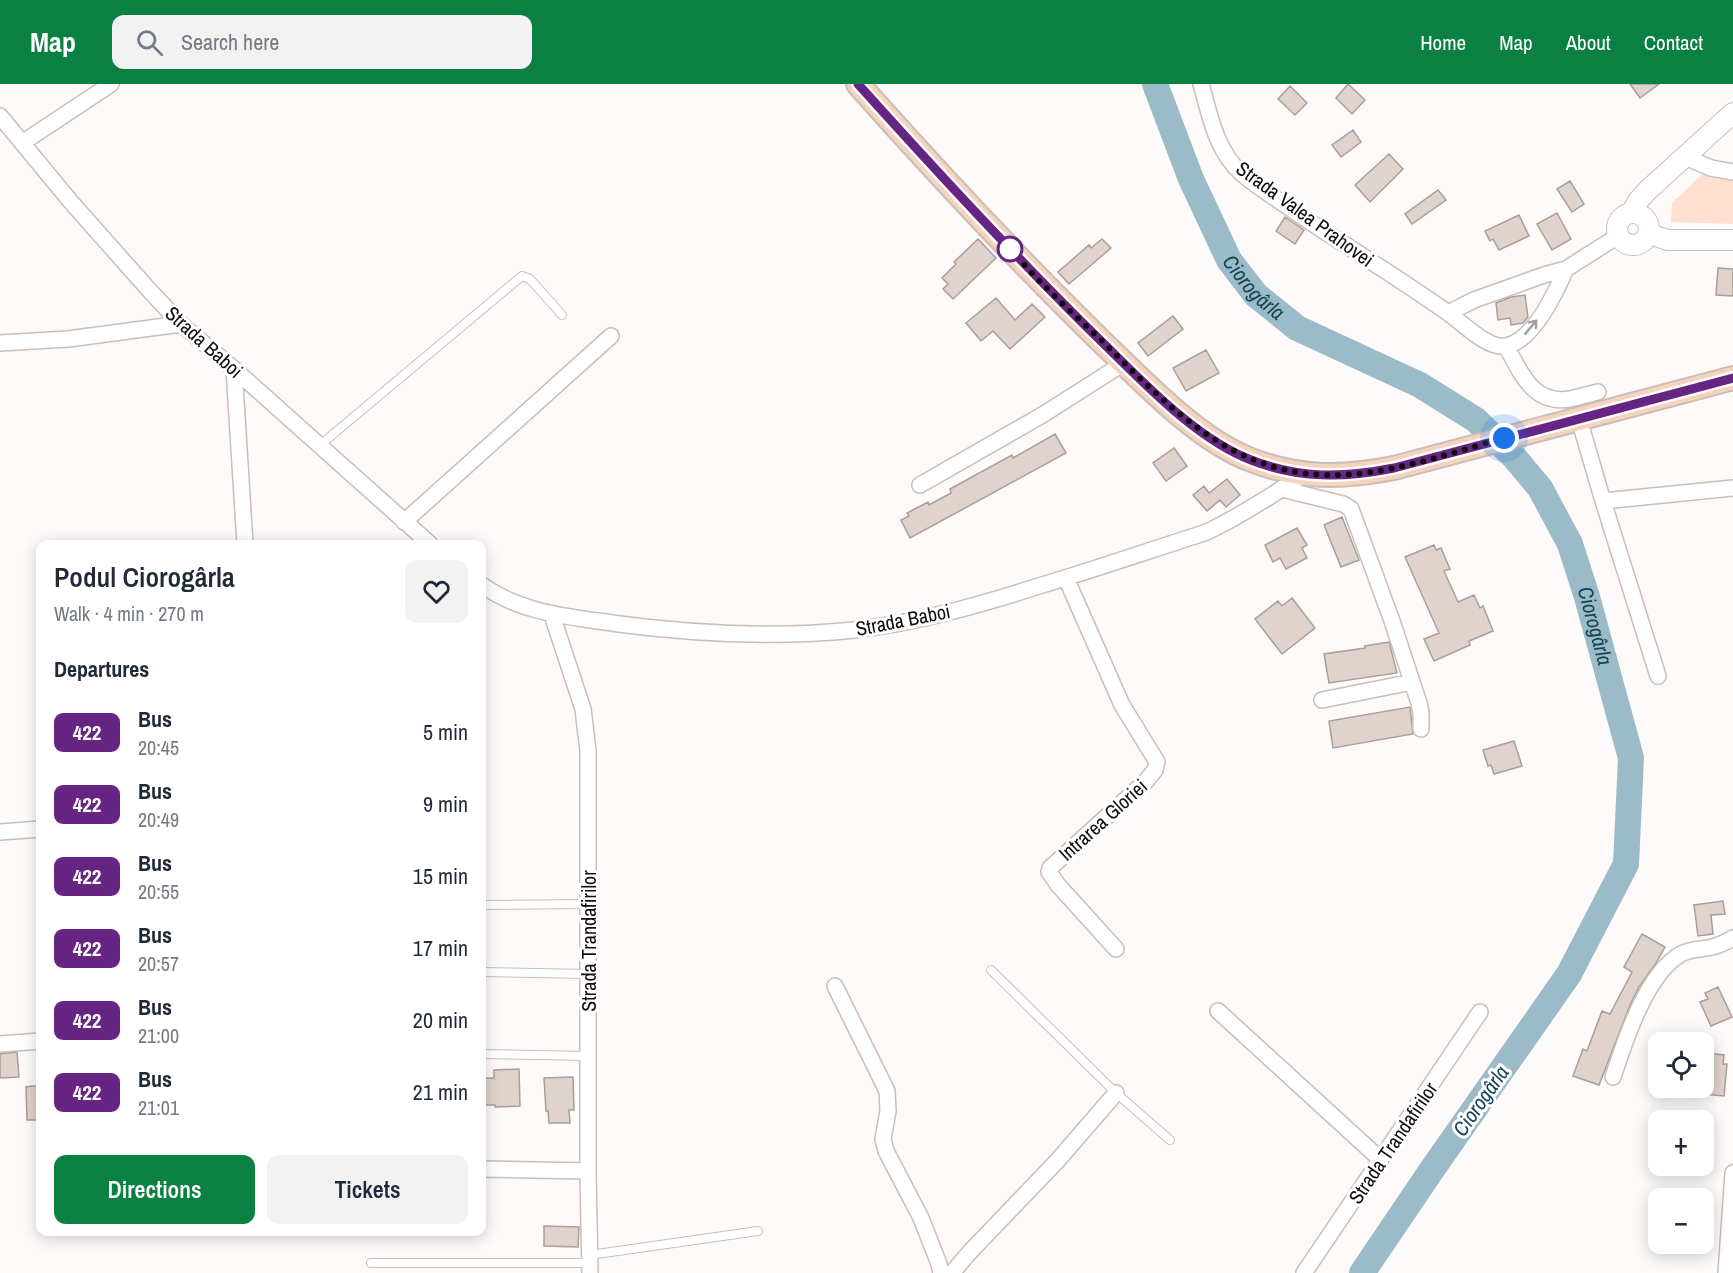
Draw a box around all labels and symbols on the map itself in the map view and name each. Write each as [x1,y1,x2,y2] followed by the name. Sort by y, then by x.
[1231,155,1379,273] street label: Strada Valea Prahovei
[997,236,1023,262] unlabelled marker
[1216,248,1291,327] water label: Ciorogârla
[160,300,249,384] street label: Strada Baboi
[1524,320,1538,335] one-way arrow
[1489,423,1519,453] your location
[1570,583,1620,668] water label: Ciorogârla
[853,597,952,642] street label: Strada Baboi
[1053,773,1153,867] street label: Intrarea Gloriei
[575,870,602,1012] street label: Strada Trandafirilor
[1446,1059,1516,1142] water label: Ciorogârla
[1342,1076,1444,1209] street label: Strada Trandafirilor

